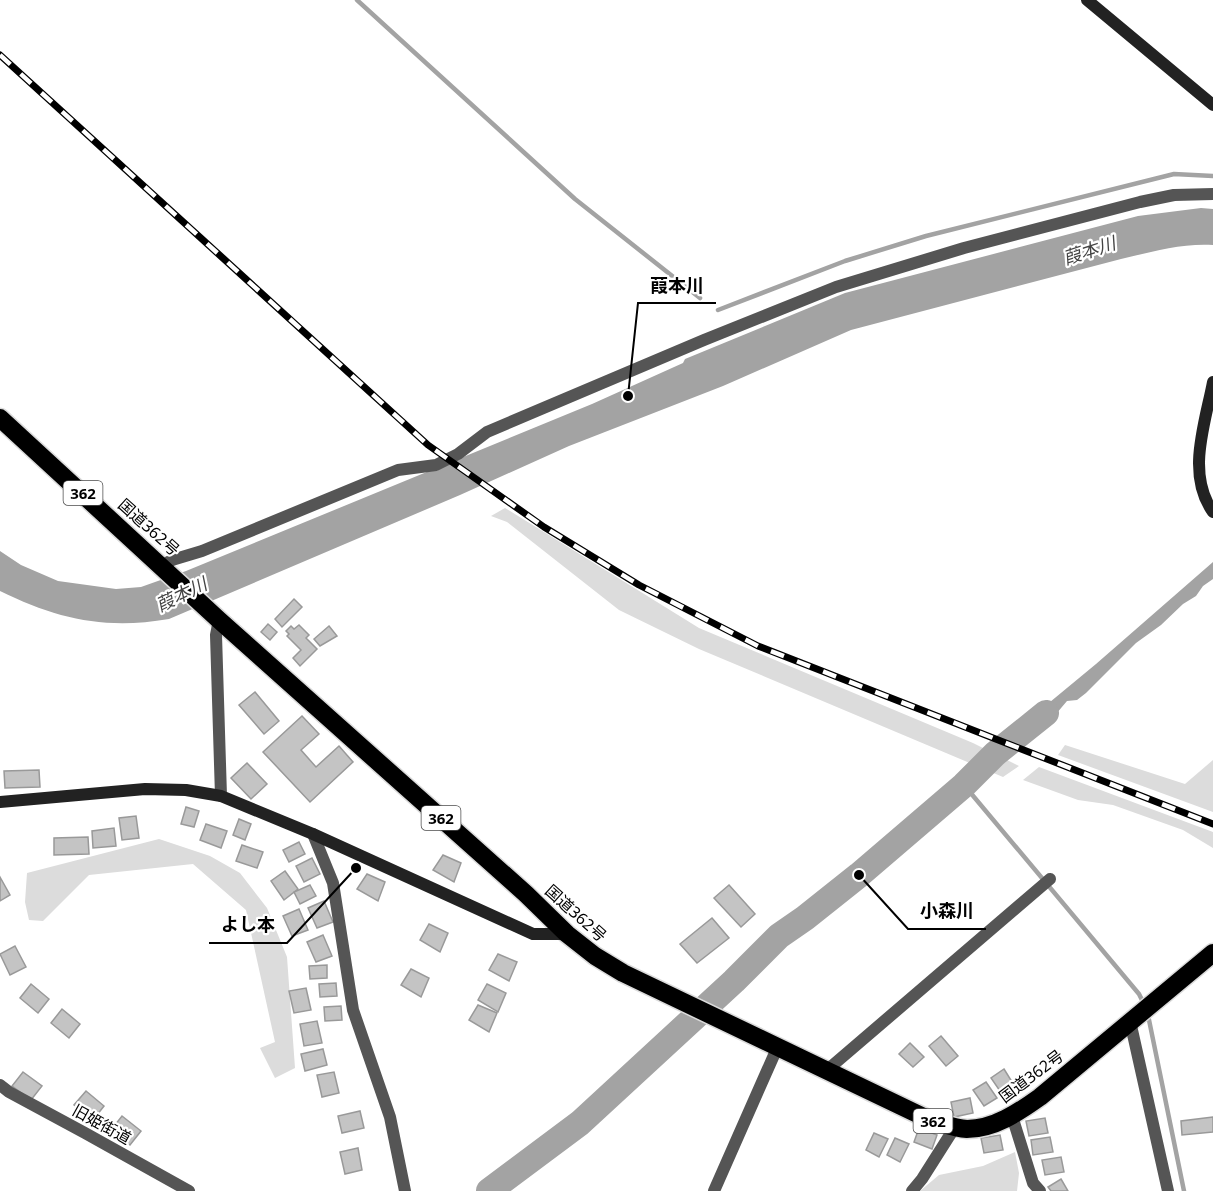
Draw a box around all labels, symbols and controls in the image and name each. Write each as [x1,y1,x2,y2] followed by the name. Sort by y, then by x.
[1060,230,1120,270] water label: 葭本川
[638,267,716,303] callout: 葭本川
[650,273,704,297] text: 葭本川
[64,481,103,505] road number: 362
[114,494,184,560] street label: 国道362号
[151,571,212,617] water label: 葭本川
[422,806,460,830] road number: 362
[541,880,611,946] street label: 国道362号
[908,893,986,929] callout: 小森川
[920,898,974,922] text: 小森川
[209,907,287,943] callout: よし本
[221,912,275,936] text: よし本
[994,1045,1068,1107] street label: 国道362号
[69,1099,135,1149] street label: 旧姫街道
[914,1109,952,1133] road number: 362

